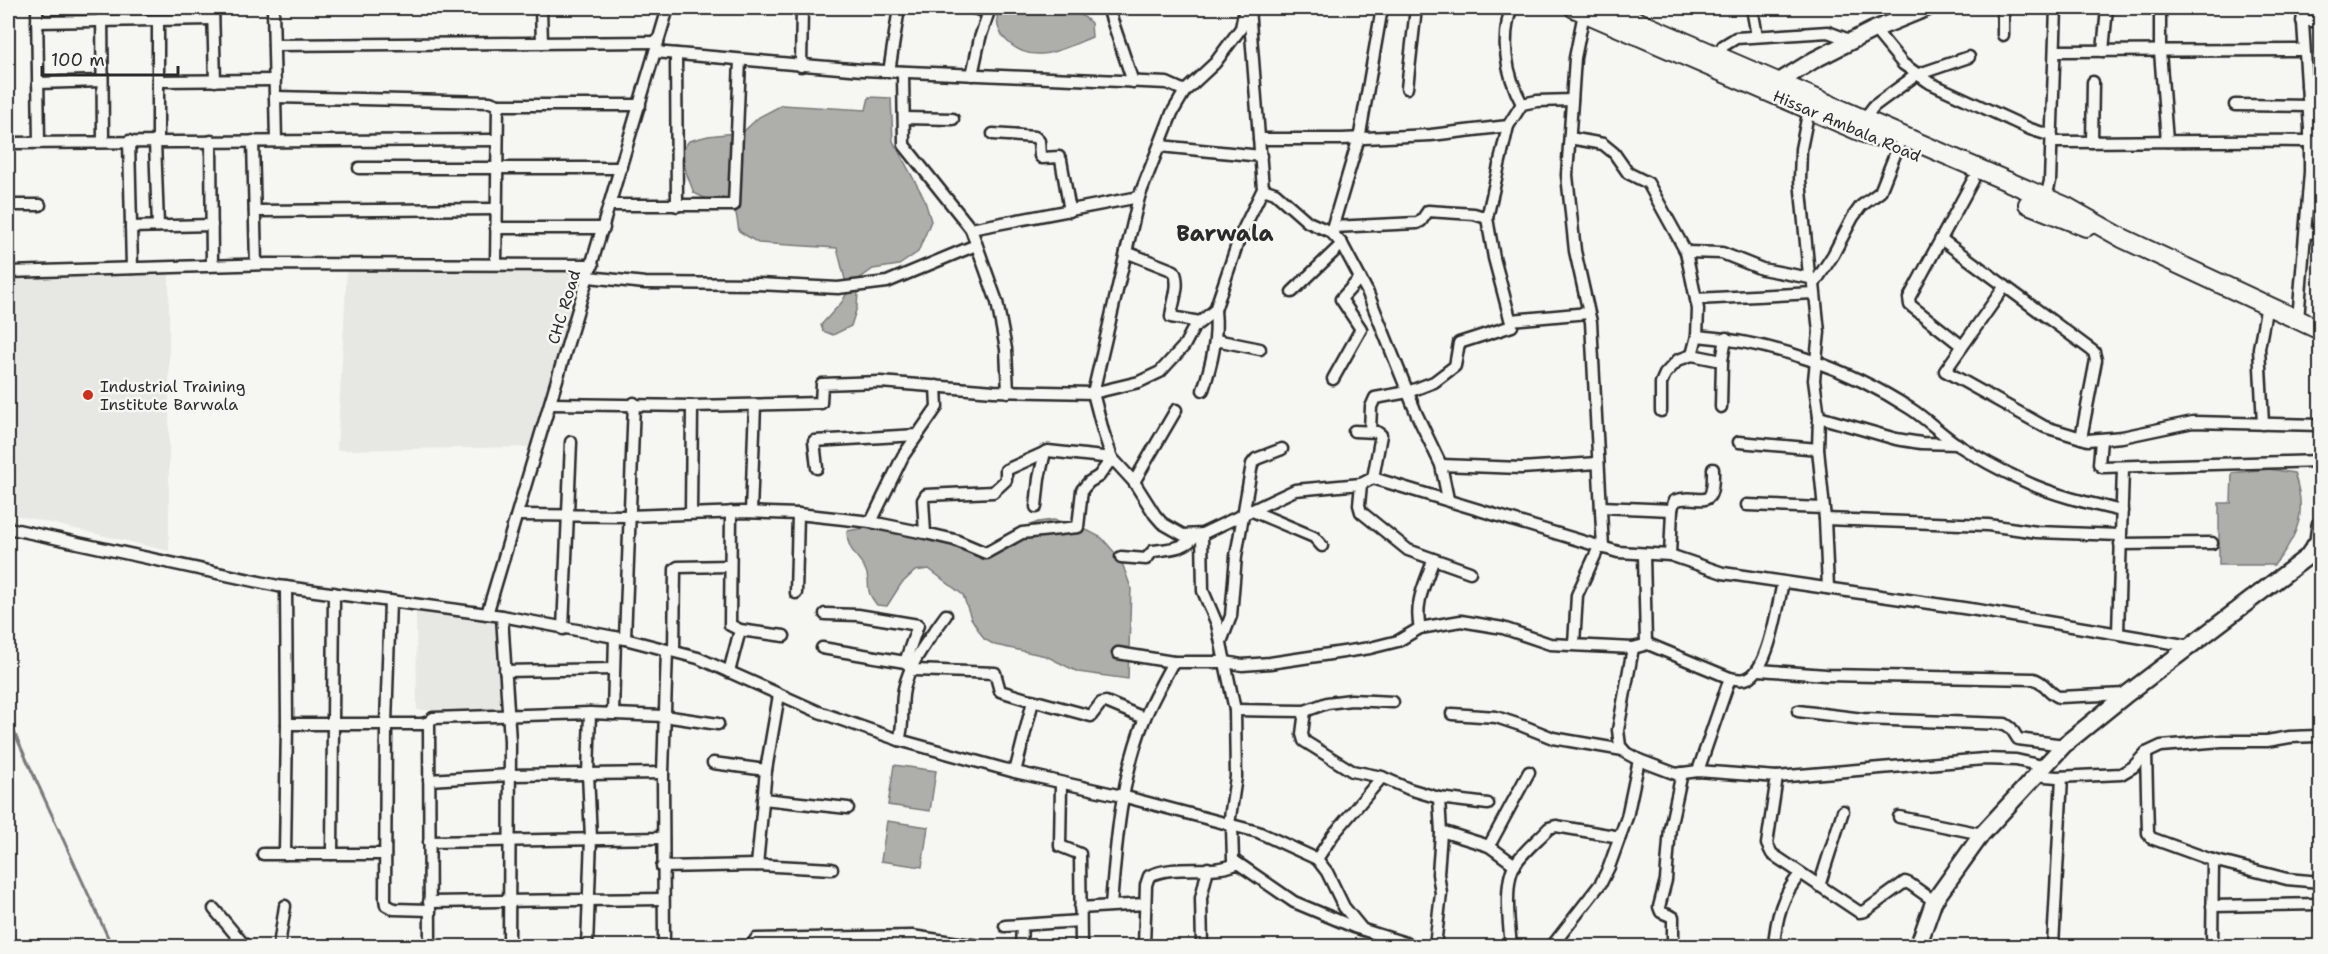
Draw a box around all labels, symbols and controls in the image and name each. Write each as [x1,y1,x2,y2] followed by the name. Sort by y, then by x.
[42,39,178,77] scale bar
[51,48,105,72] text: 100 m
[1770,85,1924,167] street label: Hissar Ambala Road
[1176,219,1274,248] district label: Barwala
[543,267,585,347] street label: CHC Road
[100,376,246,415] place label: Industrial Training Institute Barwala
[81,388,95,402] marker: Industrial Training Institute Barwala

